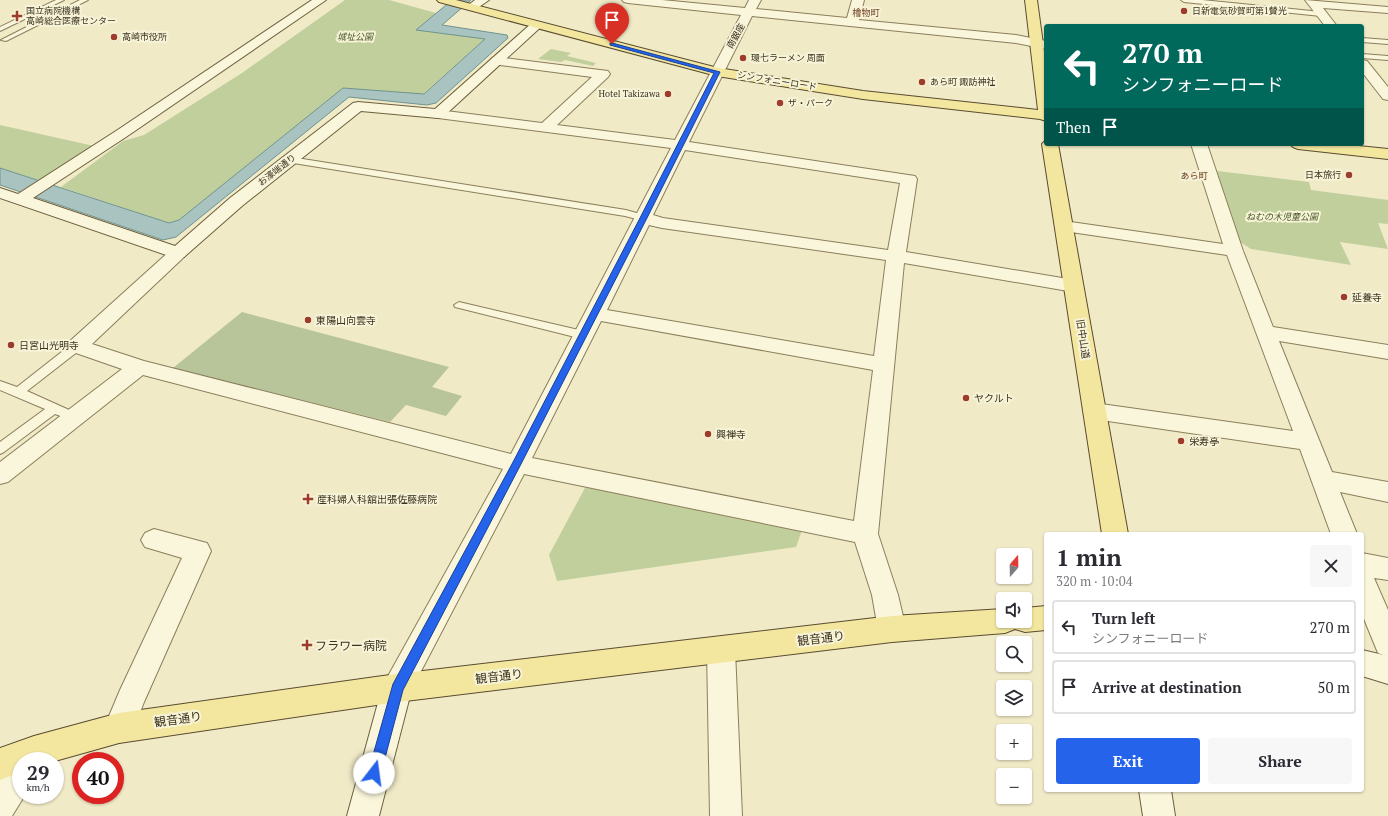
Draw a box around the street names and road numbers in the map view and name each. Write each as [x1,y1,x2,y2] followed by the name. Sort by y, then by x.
[724,21,748,51] street label: 南銀座
[736,69,818,93] street label: シンフォニーロード
[256,151,298,189] street label: お濠端通り
[1073,318,1093,360] street label: 旧中山道
[796,628,846,648] street label: 観音通り
[474,666,524,686] street label: 観音通り
[153,708,203,730] street label: 観音通り

